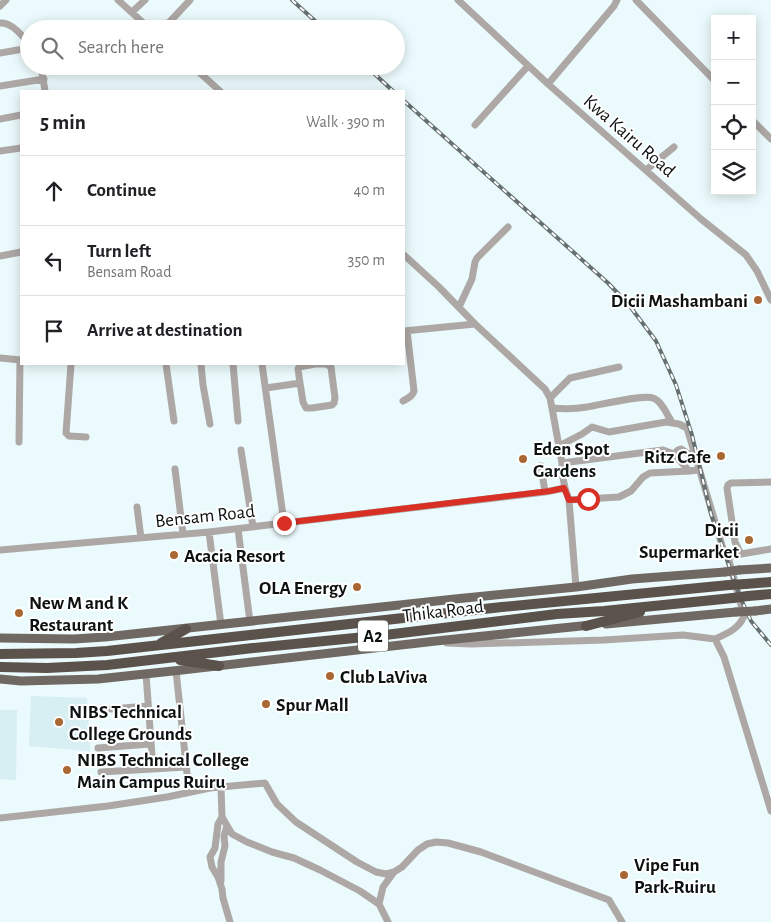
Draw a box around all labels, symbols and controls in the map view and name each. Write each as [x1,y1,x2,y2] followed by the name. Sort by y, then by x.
[711,15,756,195] map controls
[711,15,756,60] button: +
[20,20,405,75] search box
[38,34,66,62] icon: search
[78,38,164,57] text: Search here
[711,60,756,105] button: −
[580,91,679,181] street label: Kwa Kairu Road
[711,105,756,150] button: locate
[40,112,86,133] text: 5 min
[306,114,385,130] text: Walk · 390 m
[711,150,756,195] button: layers
[40,177,68,205] icon: ahead
[87,181,156,200] text: Continue
[353,182,385,198] text: 40 m
[87,242,151,261] text: Turn left
[40,247,68,275] icon: left
[348,252,385,268] text: 350 m
[87,264,171,280] text: Bensam Road
[611,292,748,311] place label: Dicii Mashambani
[752,294,764,306] marker: Dicii Mashambani
[40,317,68,345] icon: arrive
[87,321,243,340] text: Arrive at destination
[533,440,610,481] place label: Eden Spot Gardens
[644,448,711,467] place label: Ritz Cafe
[715,450,727,462] marker: Ritz Cafe
[517,453,529,465] marker: Eden Spot Gardens
[577,488,600,511] route start
[154,502,256,531] street label: Bensam Road
[273,512,296,535] route end
[639,521,740,562] place label: Dicii Supermarket
[743,534,755,546] marker: Dicii Supermarket
[184,547,285,566] place label: Acacia Resort
[168,549,180,561] marker: Acacia Resort
[259,579,347,598] place label: OLA Energy
[351,581,363,593] marker: OLA Energy
[29,594,129,635] place label: New M and K Restaurant
[402,597,485,626] street label: Thika Road
[13,607,25,619] marker: New M and K Restaurant
[358,620,388,652] road number: A2
[340,668,428,687] place label: Club LaViva
[324,670,336,682] marker: Club LaViva
[276,696,349,715] place label: Spur Mall
[260,698,272,710] marker: Spur Mall
[69,703,192,744] place label: NIBS Technical College Grounds
[53,716,65,728] marker: NIBS Technical College Grounds
[77,751,249,792] place label: NIBS Technical College Main Campus Ruiru
[61,764,73,776] marker: NIBS Technical College Main Campus Ruiru
[634,856,716,897] place label: Vipe Fun Park-Ruiru
[618,869,630,881] marker: Vipe Fun Park-Ruiru

